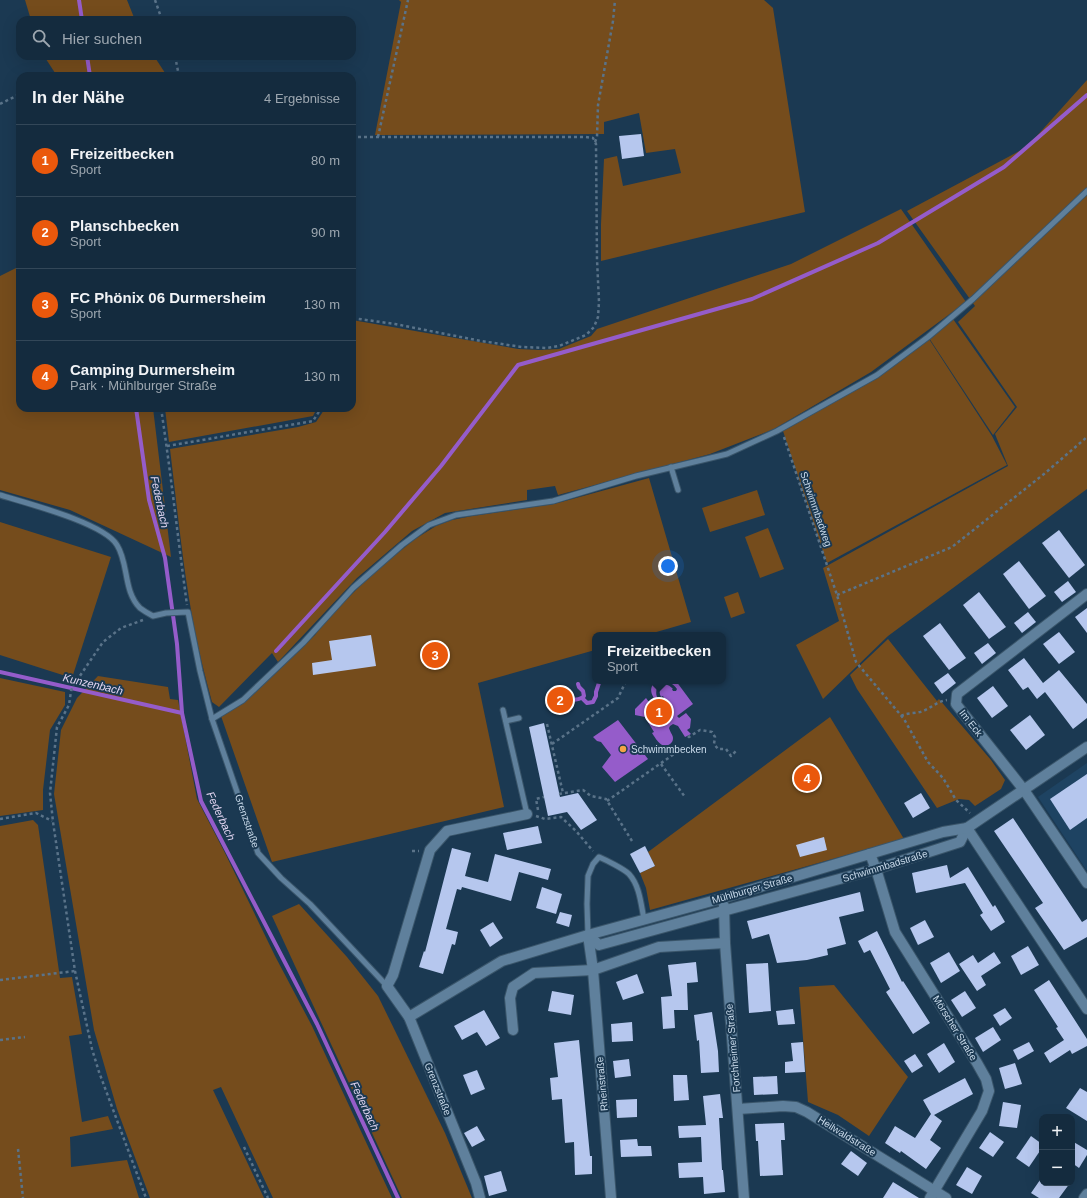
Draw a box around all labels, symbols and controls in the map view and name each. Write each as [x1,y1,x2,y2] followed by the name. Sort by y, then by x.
[16,16,356,60] search box
[30,27,52,49] icon: search
[62,30,142,47] text: Hier suchen
[32,88,125,107] text: In der Nähe
[264,91,340,106] text: 4 Ergebnisse
[70,145,174,162] text: Freizeitbecken
[41,153,49,168] text: 1
[311,153,340,168] text: 80 m
[70,162,101,177] text: Sport
[70,217,179,234] text: Planschbecken
[41,225,49,240] text: 2
[311,225,340,240] text: 90 m
[70,234,101,249] text: Sport
[70,289,266,306] text: FC Phönix 06 Durmersheim
[41,297,49,312] text: 3
[304,297,340,312] text: 130 m
[70,306,101,321] text: Sport
[70,361,235,378] text: Camping Durmersheim
[41,369,49,384] text: 4
[304,369,340,384] text: 130 m
[70,378,217,393] text: Park · Mühlburger Straße
[798,470,834,548] street label: Schwimmbadweg
[149,475,171,529] water label: Federbach
[658,556,678,576] your location
[592,632,726,684] popup
[422,640,448,670] pin: 3
[607,642,711,659] text: Freizeitbecken
[607,659,638,674] text: Sport
[62,671,124,697] water label: Kunzenbach
[547,685,573,715] pin: 2
[646,697,672,727] pin: 1
[957,708,985,739] street label: Im Eck
[618,744,628,754] marker: Schwimmbecken
[631,744,707,755] place label: Schwimmbecken
[794,763,820,793] pin: 4
[204,790,238,842] water label: Federbach
[233,793,261,849] street label: Grenzstraße
[841,848,929,884] street label: Schwimmbadstraße
[710,872,794,906] street label: Mühlburger Straße
[931,994,980,1063] street label: Mörscher Straße
[724,1003,742,1093] street label: Forchheimer Straße
[594,1056,610,1112] street label: Rheinstraße
[422,1061,454,1117] street label: Grenzstraße
[348,1080,382,1132] water label: Federbach
[816,1114,878,1158] street label: Heilwaldstraße
[1039,1114,1075,1186] map controls
[1039,1114,1075,1150] button: +
[1039,1150,1075,1186] button: −

